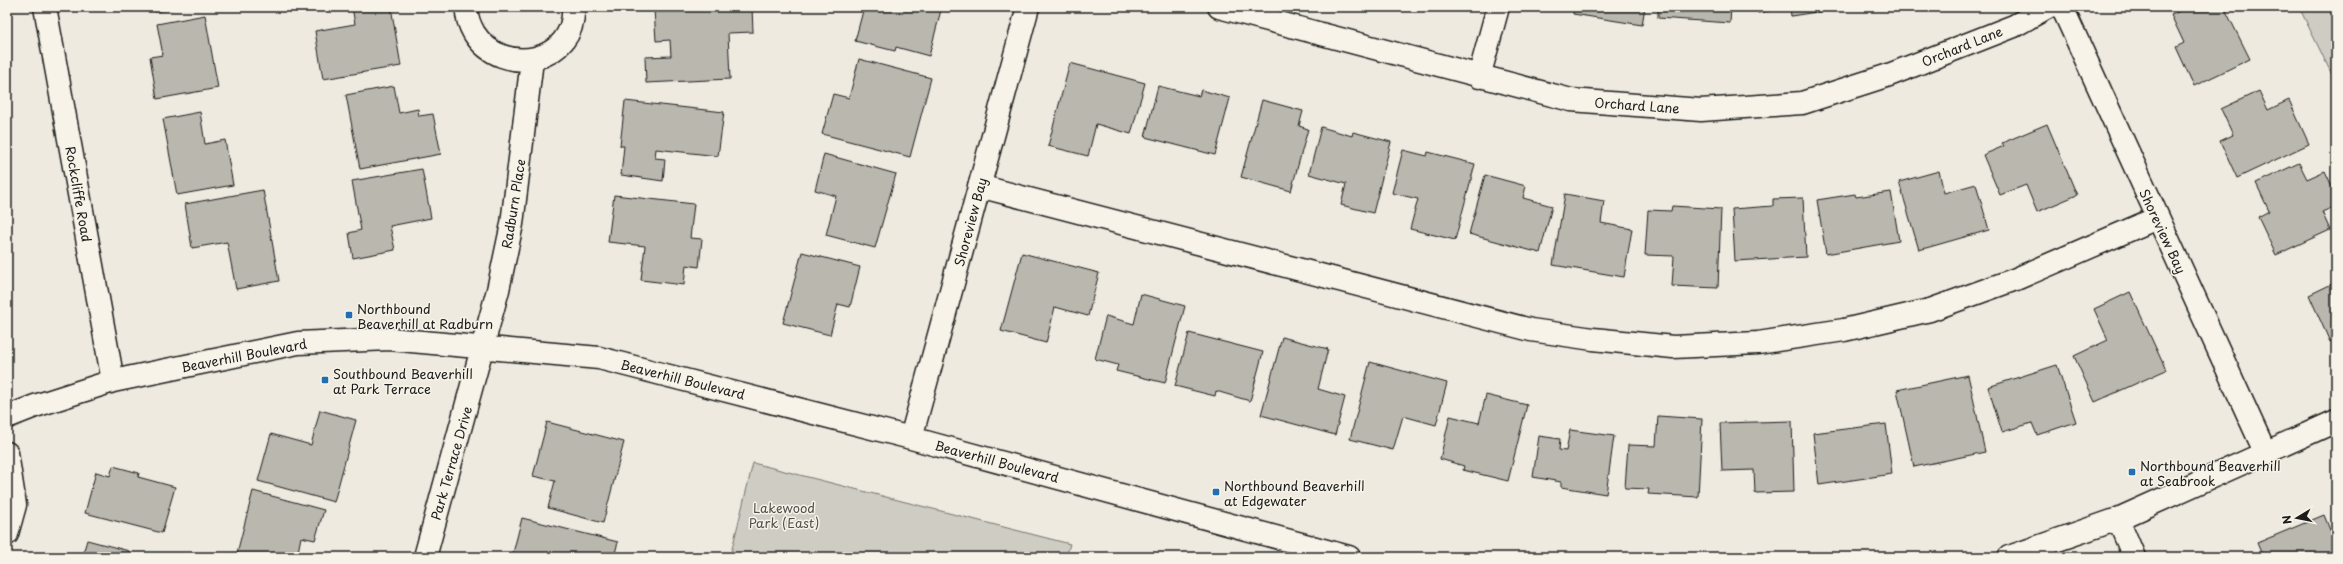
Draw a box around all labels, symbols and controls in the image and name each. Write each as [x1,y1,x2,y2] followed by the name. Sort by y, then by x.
[1919,21,2005,71] street label: Orchard Lane
[1594,93,1680,117] street label: Orchard Lane
[61,145,97,243] street label: Rockcliffe Road
[497,157,530,250] street label: Radburn Place
[949,175,991,269] street label: Shoreview Bay
[2135,186,2191,276] street label: Shoreview Bay
[357,299,493,333] place label: Northbound Beaverhill at Radburn
[344,310,354,320] marker: Northbound Beaverhill at Radburn
[180,334,308,376] street label: Beaverhill Boulevard
[619,354,747,404] street label: Beaverhill Boulevard
[333,364,473,398] place label: Southbound Beaverhill at Park Terrace
[320,375,330,385] marker: Southbound Beaverhill at Park Terrace
[426,404,476,522] street label: Park Terrace Drive
[933,435,1061,487] street label: Beaverhill Boulevard
[2140,456,2281,490] place label: Northbound Beaverhill at Seabrook
[2127,467,2137,477] marker: Northbound Beaverhill at Seabrook
[1224,476,1365,510] place label: Northbound Beaverhill at Edgewater
[1211,487,1221,497] marker: Northbound Beaverhill at Edgewater
[749,498,819,532] park label: Lakewood Park (East)
[2277,498,2317,538] north arrow
[2277,514,2296,526] text: N

